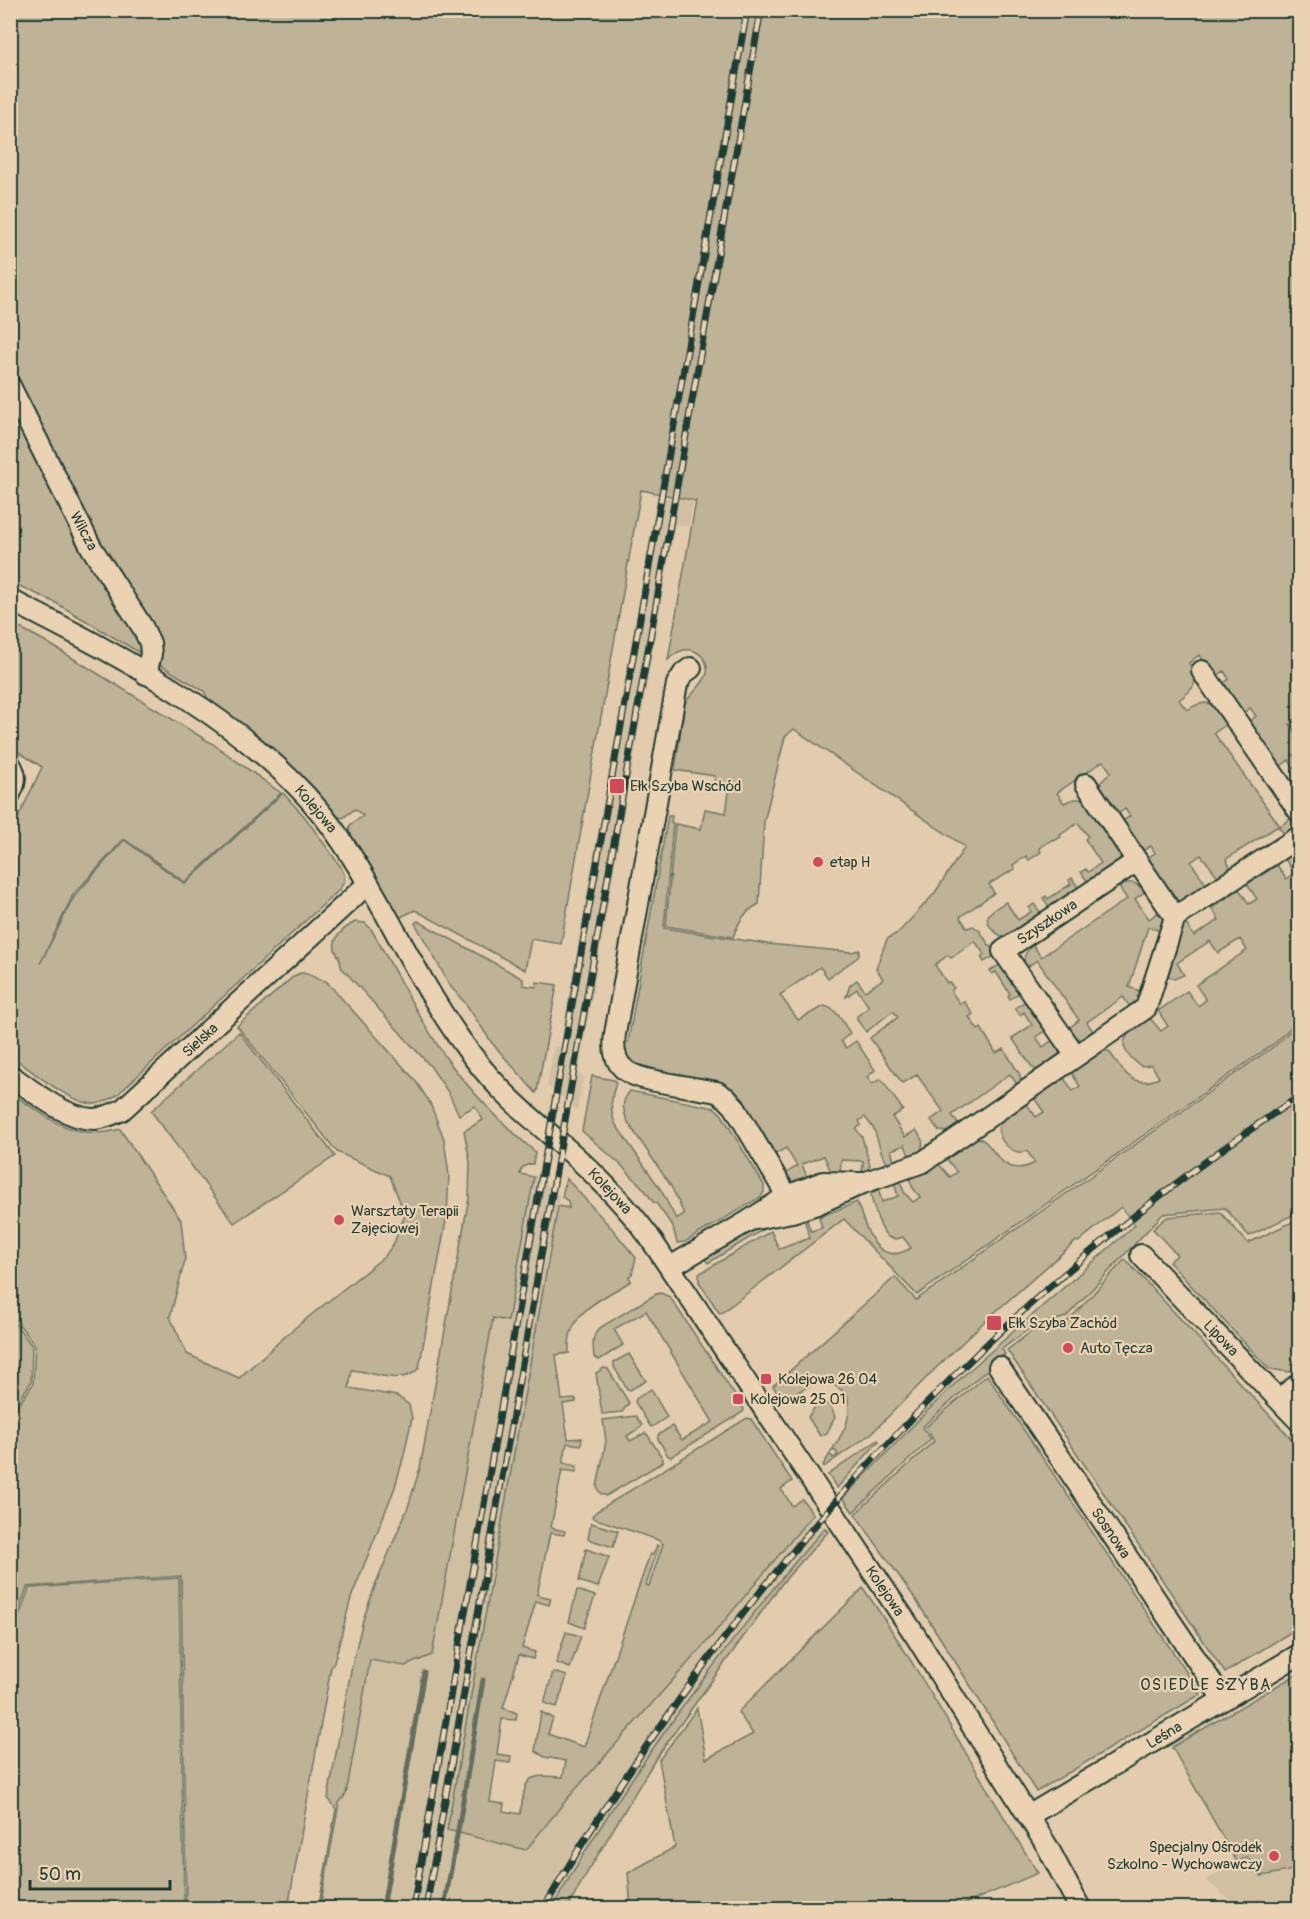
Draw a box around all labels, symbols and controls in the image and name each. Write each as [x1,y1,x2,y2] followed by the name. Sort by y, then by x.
[65,508,102,554] street label: Wilcza
[608,777,626,795] marker: Ełk Szyba Wschód
[630,777,741,796] place label: Ełk Szyba Wschód
[290,782,341,837] street label: Kolejowa
[830,853,870,872] place label: etap H
[811,855,825,869] marker: etap H
[1013,895,1081,950] street label: Szyszkowa
[178,1019,222,1062] street label: Sielska
[583,1164,636,1219] street label: Kolejowa
[351,1202,459,1238] place label: Warsztaty Terapii Zajęciowej
[332,1213,346,1227] marker: Warsztaty Terapii Zajęciowej
[985,1314,1003,1332] marker: Ełk Szyba Zachód
[1008,1314,1117,1333] place label: Ełk Szyba Zachód
[1199,1316,1243,1361] street label: Lipowa
[1080,1339,1153,1358] place label: Auto Tęcza
[1061,1341,1075,1355] marker: Auto Tęcza
[778,1370,877,1389] place label: Kolejowa 26 04
[759,1372,773,1386] marker: Kolejowa 26 04
[750,1390,846,1409] place label: Kolejowa 25 01
[731,1392,745,1406] marker: Kolejowa 25 01
[1087,1504,1134,1562] street label: Sosnowa
[861,1563,908,1620] street label: Kolejowa
[1140,1675,1272,1695] district label: OSIEDLE SZYBA
[1143,1717,1185,1753] street label: Leśna
[1107,1838,1263,1874] place label: Specjalny Ośrodek Szkolno - Wychowawczy
[1267,1849,1281,1863] marker: Specjalny Ośrodek Szkolno - Wychowawczy
[30,1853,170,1891] scale bar
[39,1863,81,1886] text: 50 m

